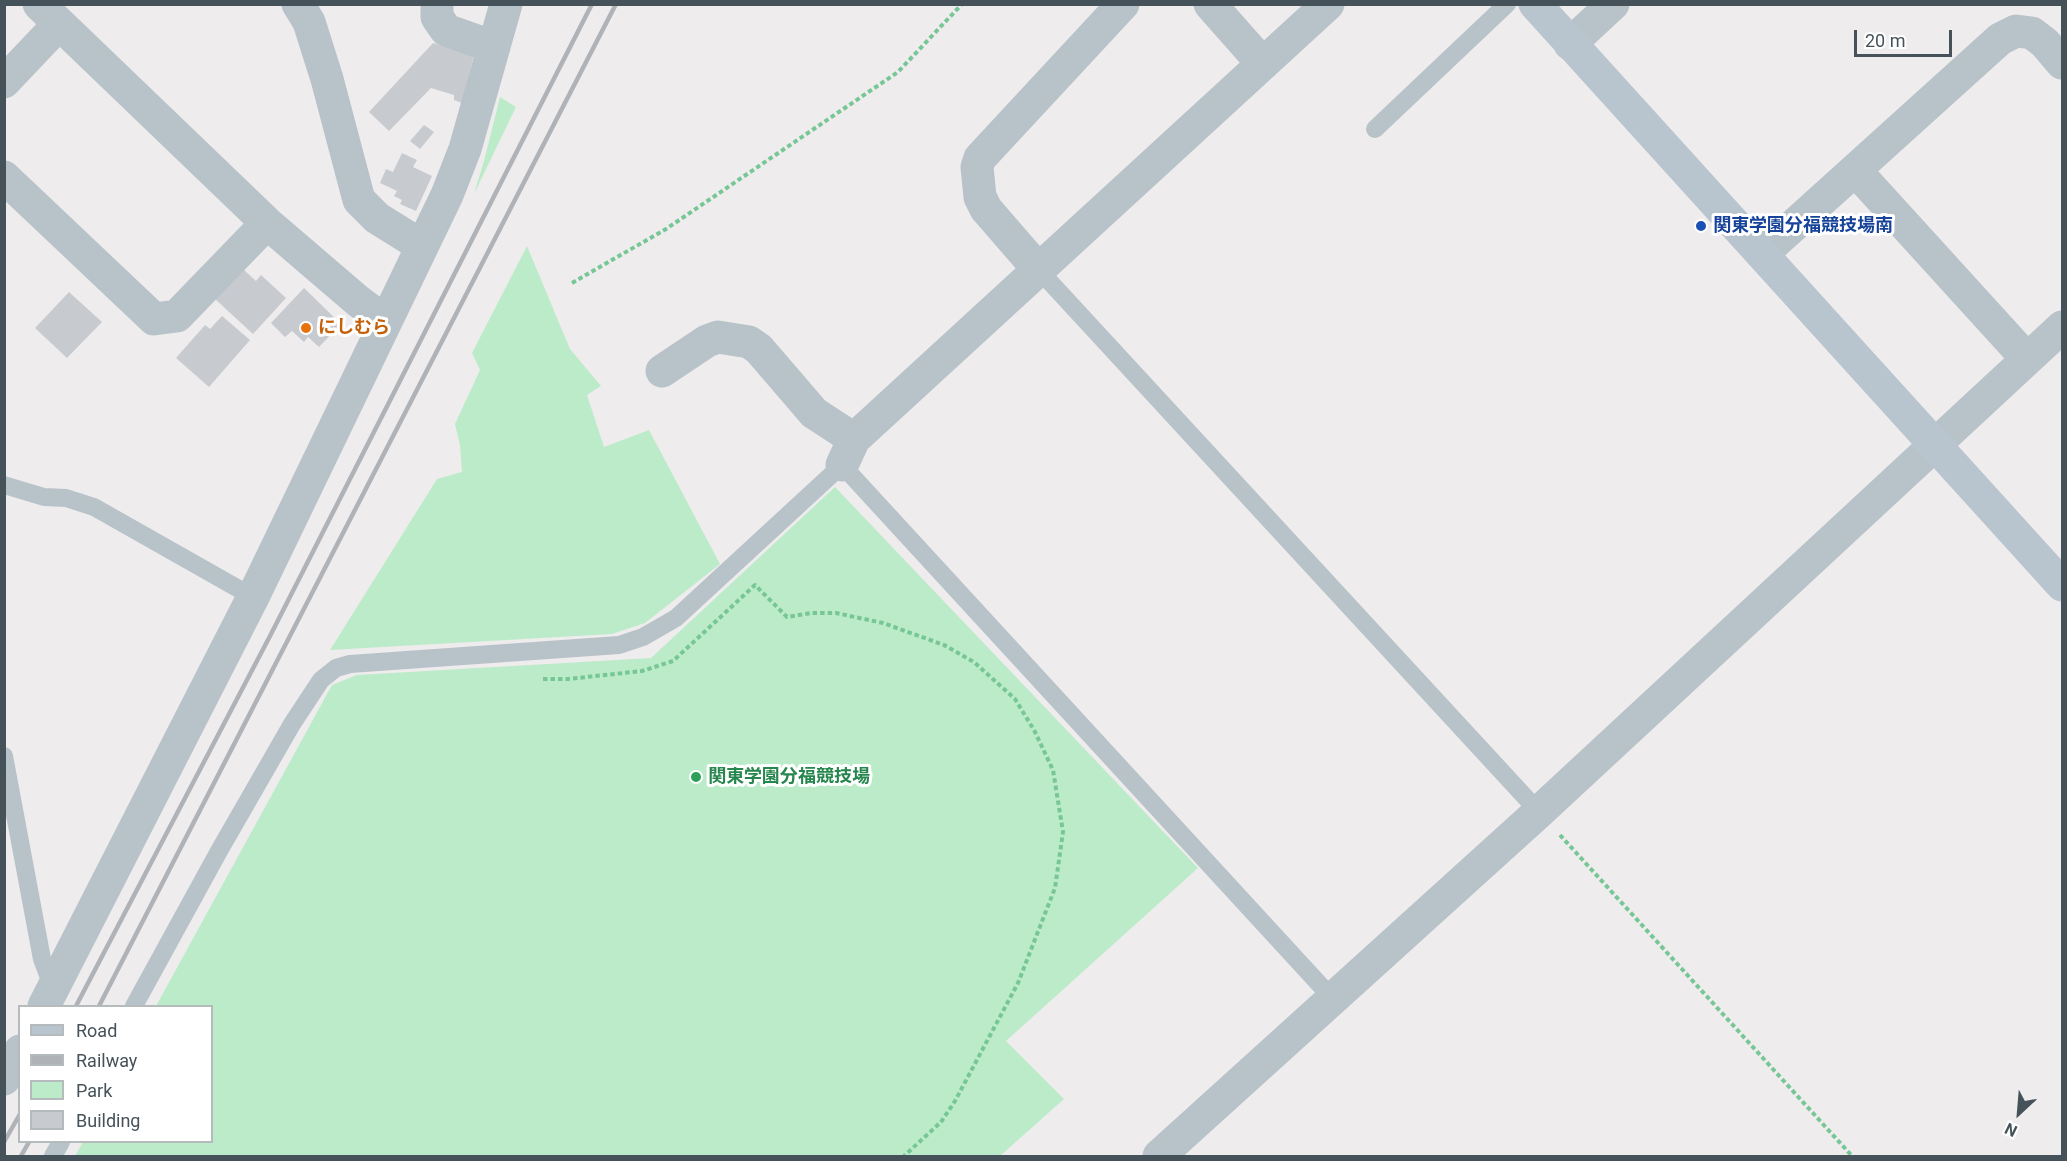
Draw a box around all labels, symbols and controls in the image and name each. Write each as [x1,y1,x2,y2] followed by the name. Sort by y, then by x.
[1857,18,1954,56] scale bar
[1865,30,1905,51] text: 20 m
[1713,215,1893,237] place label: 関東学園分福競技場南
[1694,219,1708,233] marker: 関東学園分福競技場南
[318,317,390,339] place label: にしむら
[299,321,313,335] marker: にしむら
[708,766,870,788] place label: 関東学園分福競技場
[689,770,703,784] marker: 関東学園分福競技場
[18,1005,213,1143] legend
[76,1020,117,1041] text: Road
[76,1050,137,1071] text: Railway
[76,1080,112,1101] text: Park
[1989,1083,2049,1143] north arrow
[76,1110,140,1131] text: Building
[2002,1119,2020,1141] text: N

